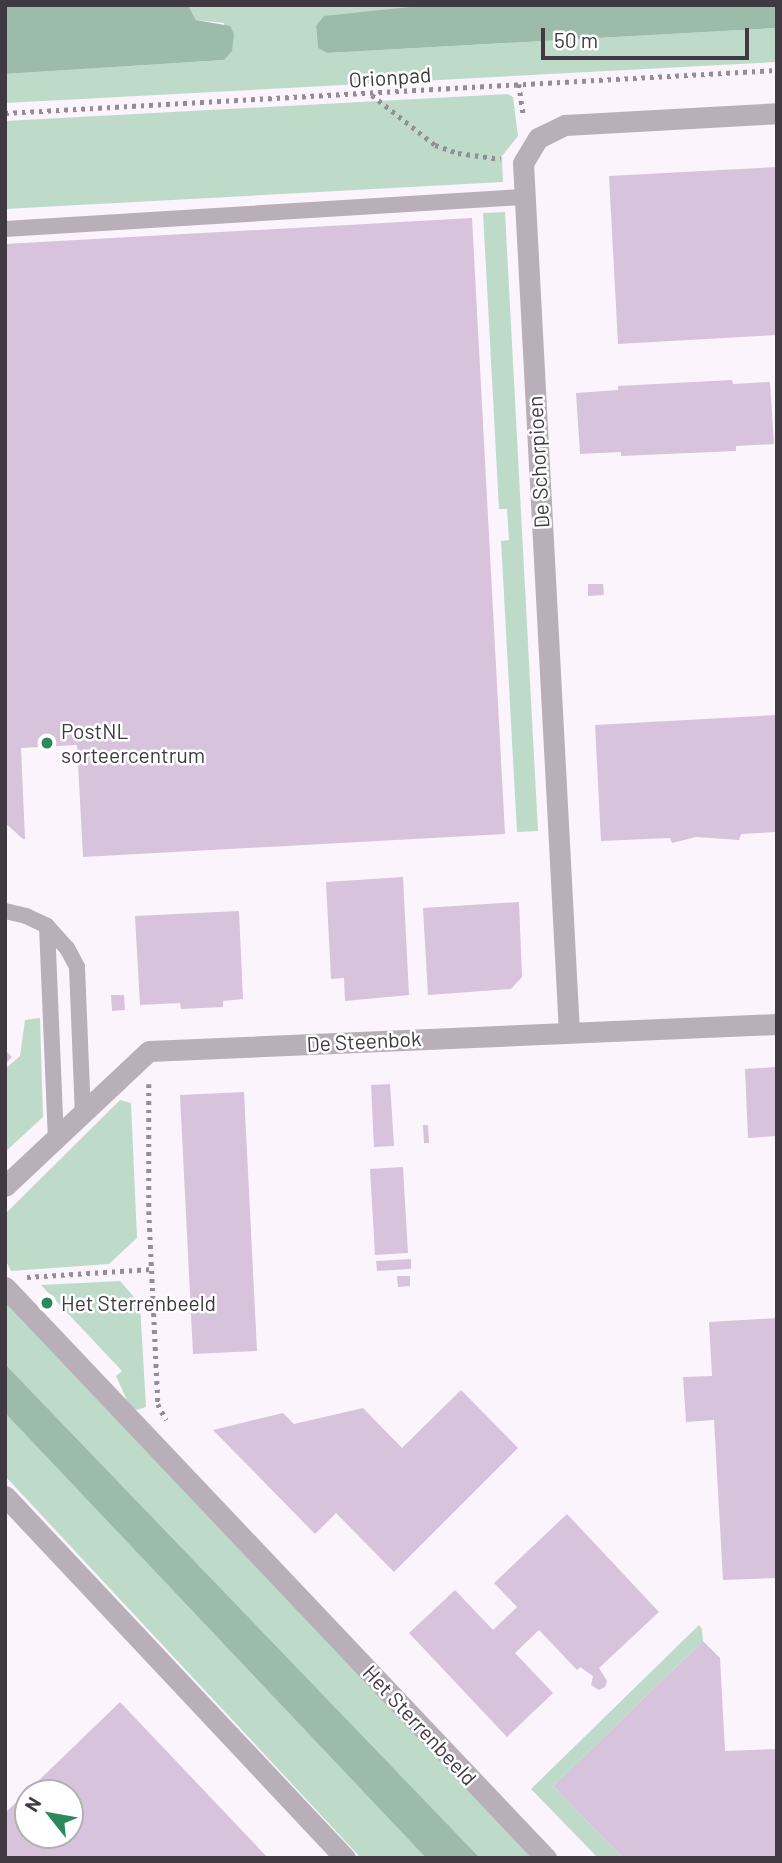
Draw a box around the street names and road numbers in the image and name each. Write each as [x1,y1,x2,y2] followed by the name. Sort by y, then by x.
[348,62,432,92] street label: Orionpad
[522,395,554,529] street label: De Schorpioen
[306,1025,422,1057] street label: De Steenbok
[358,1660,482,1790] street label: Het Sterrenbeeld

